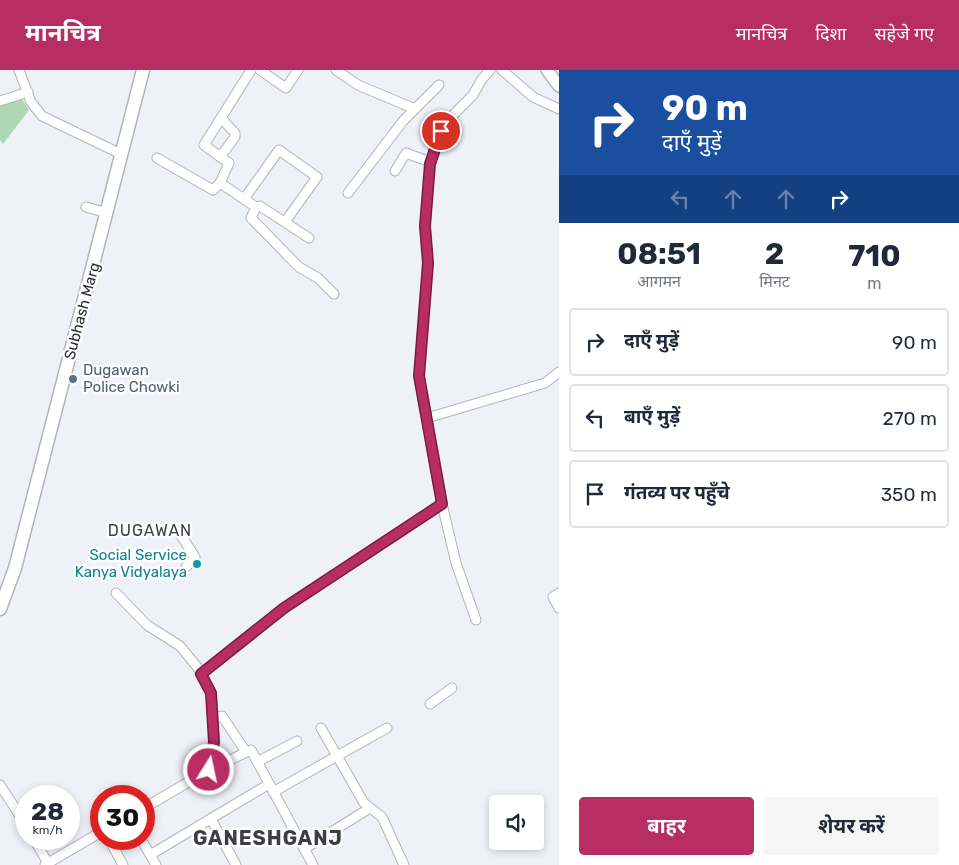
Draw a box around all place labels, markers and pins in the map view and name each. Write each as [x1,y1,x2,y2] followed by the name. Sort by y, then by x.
[420,110,462,152] pin
[83,361,180,396] place label: Dugawan Police Chowki
[67,373,79,385] marker: Dugawan Police Chowki
[75,546,187,581] place label: Social Service Kanya Vidyalaya
[191,558,203,570] marker: Social Service Kanya Vidyalaya

